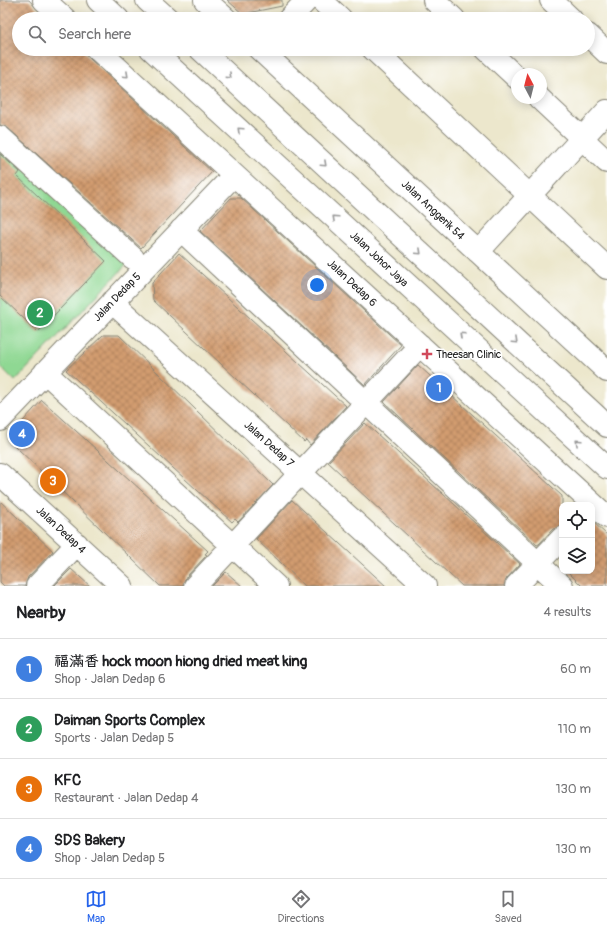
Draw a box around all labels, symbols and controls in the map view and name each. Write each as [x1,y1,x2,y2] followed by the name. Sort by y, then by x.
[12,12,595,56] search box
[26,23,48,45] icon: search
[58,25,131,44] text: Search here
[511,68,547,104] north arrow
[121,71,129,78] one-way arrow
[224,71,231,78] one-way arrow
[237,128,244,135] one-way arrow
[319,159,327,167] one-way arrow
[399,177,468,243] street label: Jalan Anggerik 54
[332,216,340,223] one-way arrow
[347,229,411,289] street label: Jalan Johor Jaya
[414,247,422,255] one-way arrow
[324,257,380,309] street label: Jalan Dedap 6
[91,270,144,324] street label: Jalan Dedap 5
[307,275,327,295] your location
[27,298,53,328] pin: 2
[459,332,467,340] one-way arrow
[510,336,518,343] one-way arrow
[421,348,433,360] marker: Theesan Clinic
[436,348,502,361] place label: Theesan Clinic
[426,373,452,403] pin: 1
[241,418,297,470] street label: Jalan Dedap 7
[9,419,35,449] pin: 4
[575,439,583,447] one-way arrow
[40,466,66,496] pin: 3
[559,502,595,574] map controls
[559,502,595,538] button: locate
[33,504,89,557] street label: Jalan Dedap 4
[559,538,595,574] button: layers
[16,602,65,623] text: Nearby
[544,604,591,620] text: 4 results
[54,652,307,671] text: 福滿香 hock moon hiong dried meat king
[26,661,32,677] text: 1
[560,661,591,677] text: 60 m
[54,671,165,687] text: Shop · Jalan Dedap 6
[54,711,205,730] text: Daiman Sports Complex
[25,721,33,737] text: 2
[558,721,591,737] text: 110 m
[54,730,174,746] text: Sports · Jalan Dedap 5
[54,771,81,790] text: KFC
[25,781,33,797] text: 3
[555,781,591,797] text: 130 m
[54,790,199,806] text: Restaurant · Jalan Dedap 4
[54,831,125,850] text: SDS Bakery
[25,841,33,857] text: 4
[555,841,591,857] text: 130 m
[54,850,165,866] text: Shop · Jalan Dedap 5
[85,888,107,925] tab: Map
[277,888,324,925] tab: Directions
[495,888,522,925] tab: Saved

